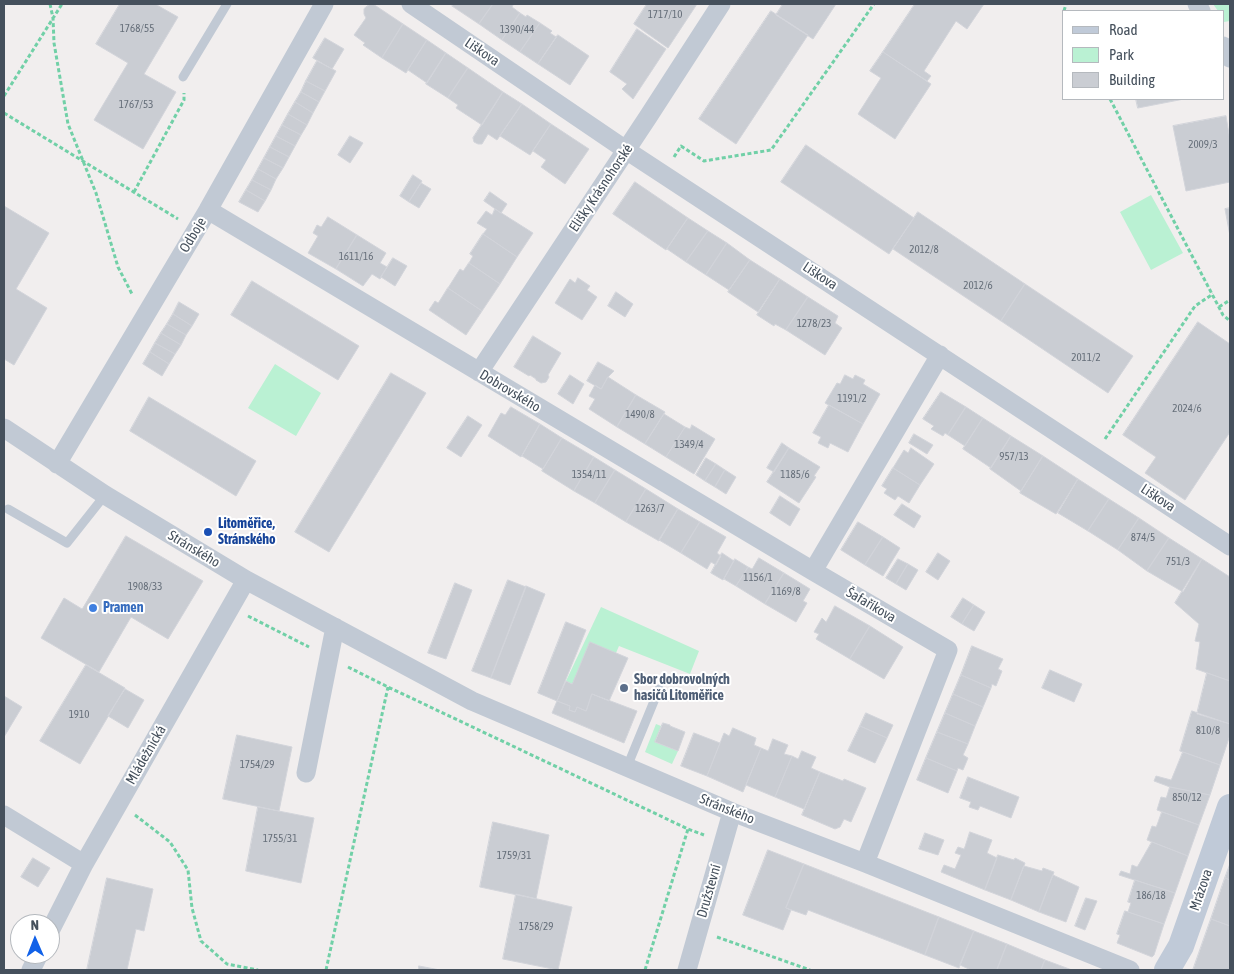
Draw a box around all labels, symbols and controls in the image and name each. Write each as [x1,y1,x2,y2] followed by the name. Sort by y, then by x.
[648,8,682,22] house number: 1717/10
[1062,10,1224,100] legend
[1109,21,1138,38] text: Road
[120,22,154,36] house number: 1768/55
[500,23,534,37] house number: 1390/44
[462,34,502,70] street label: Liškova
[1109,46,1134,63] text: Park
[1109,71,1155,88] text: Building
[119,98,153,112] house number: 1767/53
[1188,138,1218,152] house number: 2009/3
[566,141,636,235] street label: Elišky Krásnohorské
[176,215,210,255] street label: Odboje
[909,243,939,257] house number: 2012/8
[339,250,373,264] house number: 1611/16
[799,259,841,293] street label: Liškova
[963,279,993,293] house number: 2012/6
[797,317,831,331] house number: 1278/23
[1071,351,1101,365] house number: 2011/2
[477,366,543,416] street label: Dobrovského
[837,392,867,406] house number: 1191/2
[1172,402,1202,416] house number: 2024/6
[625,408,655,422] house number: 1490/8
[674,438,704,452] house number: 1349/4
[999,450,1029,464] house number: 957/13
[572,468,606,482] house number: 1354/11
[780,468,810,482] house number: 1185/6
[1137,481,1179,515] street label: Liškova
[635,502,665,516] house number: 1263/7
[218,516,276,548] place label: Litoměřice, Stránského
[202,526,214,538] marker: Litoměřice, Stránského
[165,527,223,571] street label: Stránského
[1131,531,1155,545] house number: 874/5
[1166,555,1190,569] house number: 751/3
[743,571,773,585] house number: 1156/1
[128,580,162,594] house number: 1908/33
[843,584,899,626] street label: Šafaříkova
[771,585,801,599] house number: 1169/8
[103,600,143,616] place label: Pramen
[87,602,99,614] marker: Pramen
[634,672,730,704] place label: Sbor dobrovolných hasičů Litoměřice
[618,682,630,694] marker: Sbor dobrovolných hasičů Litoměřice
[69,708,89,722] house number: 1910
[122,722,170,788] street label: Mládežnická
[1196,724,1220,738] house number: 810/8
[240,758,274,772] house number: 1754/29
[697,790,757,828] street label: Stránského
[1172,791,1202,805] house number: 850/12
[263,832,297,846] house number: 1755/31
[497,849,531,863] house number: 1759/31
[693,862,725,920] street label: Družstevní
[1186,867,1216,913] street label: Mrázova
[1136,889,1166,903] house number: 186/18
[10,914,60,964] north arrow
[30,917,39,933] text: N
[519,920,553,934] house number: 1758/29

